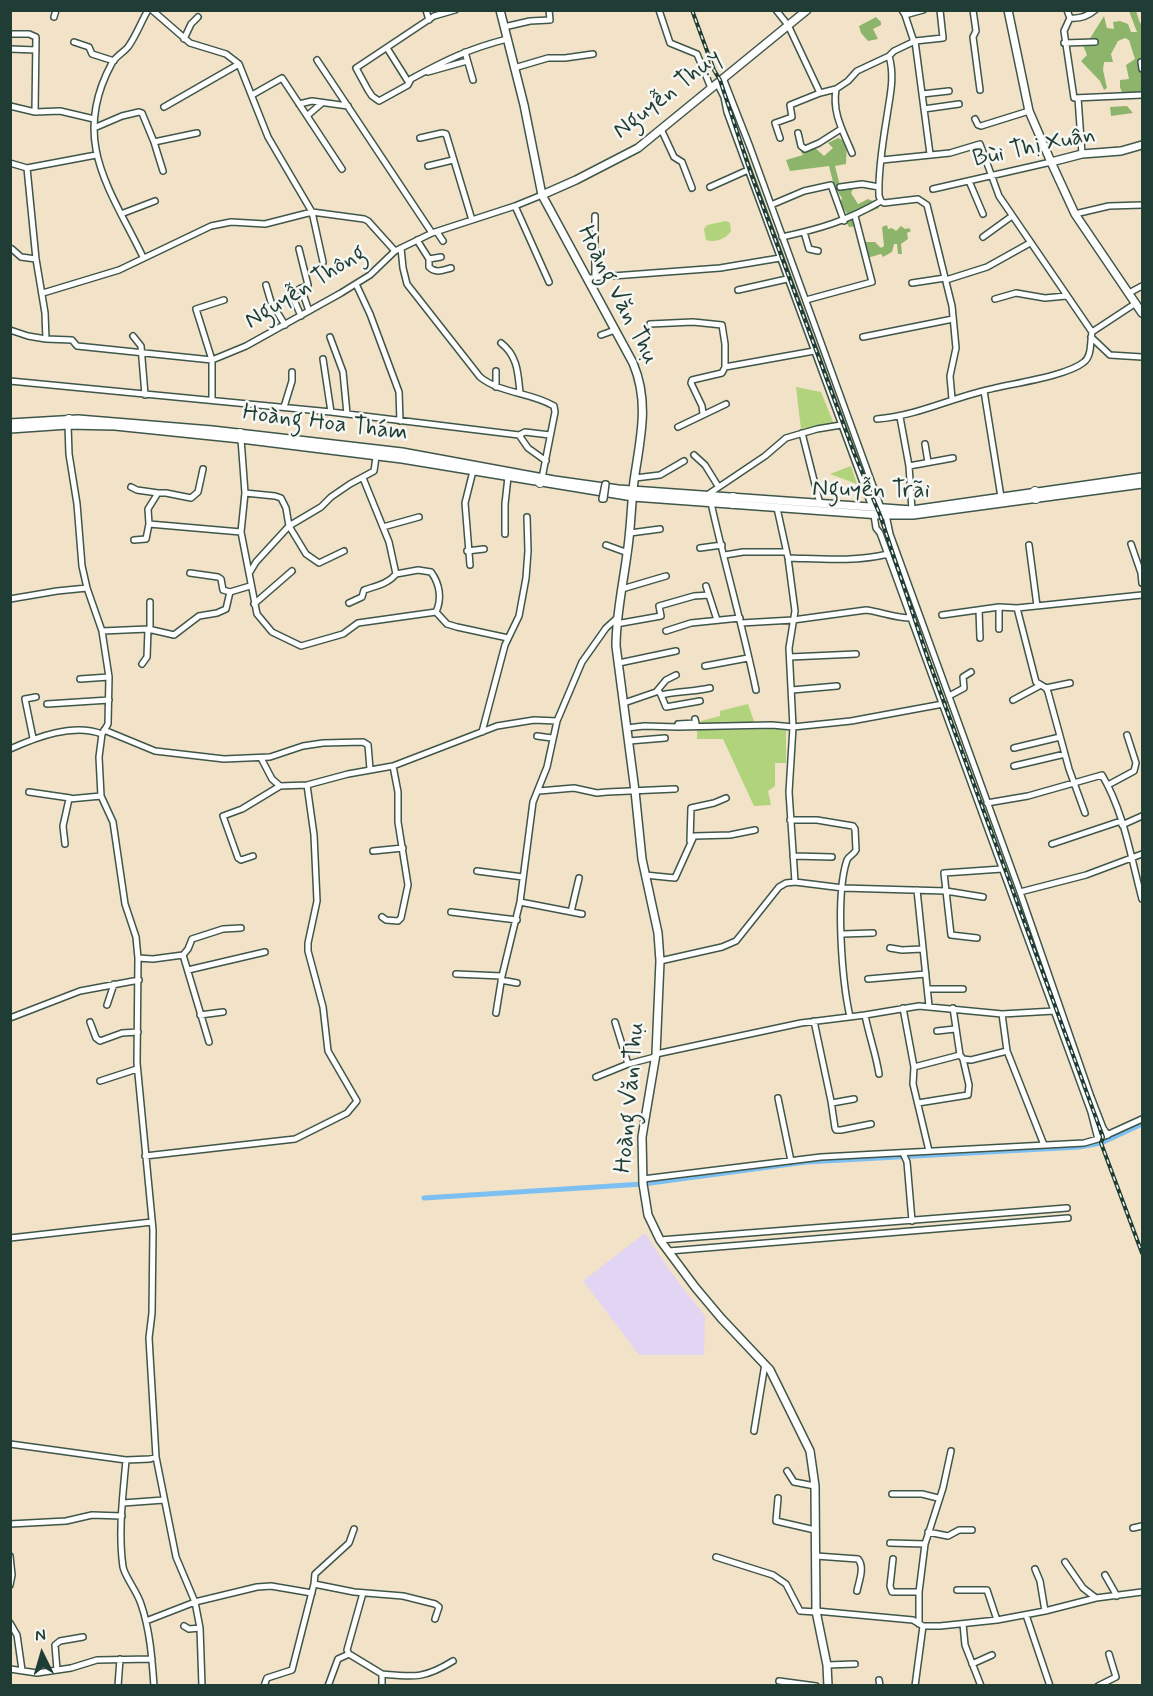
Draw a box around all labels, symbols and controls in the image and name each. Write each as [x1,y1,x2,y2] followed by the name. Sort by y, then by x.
[608,44,728,146] street label: Nguyễn Thụy
[970,121,1098,175] street label: Bùi Thị Xuân
[570,222,664,370] street label: Hoàng Văn Thụ
[240,239,372,337] street label: Nguyễn Thông
[241,400,409,448] street label: Hoàng Hoa Thám
[812,476,930,506] street label: Nguyễn Trãi
[610,1020,652,1174] street label: Hoàng Văn Thụ
[12,1624,72,1684] north arrow
[34,1625,47,1646] text: N

